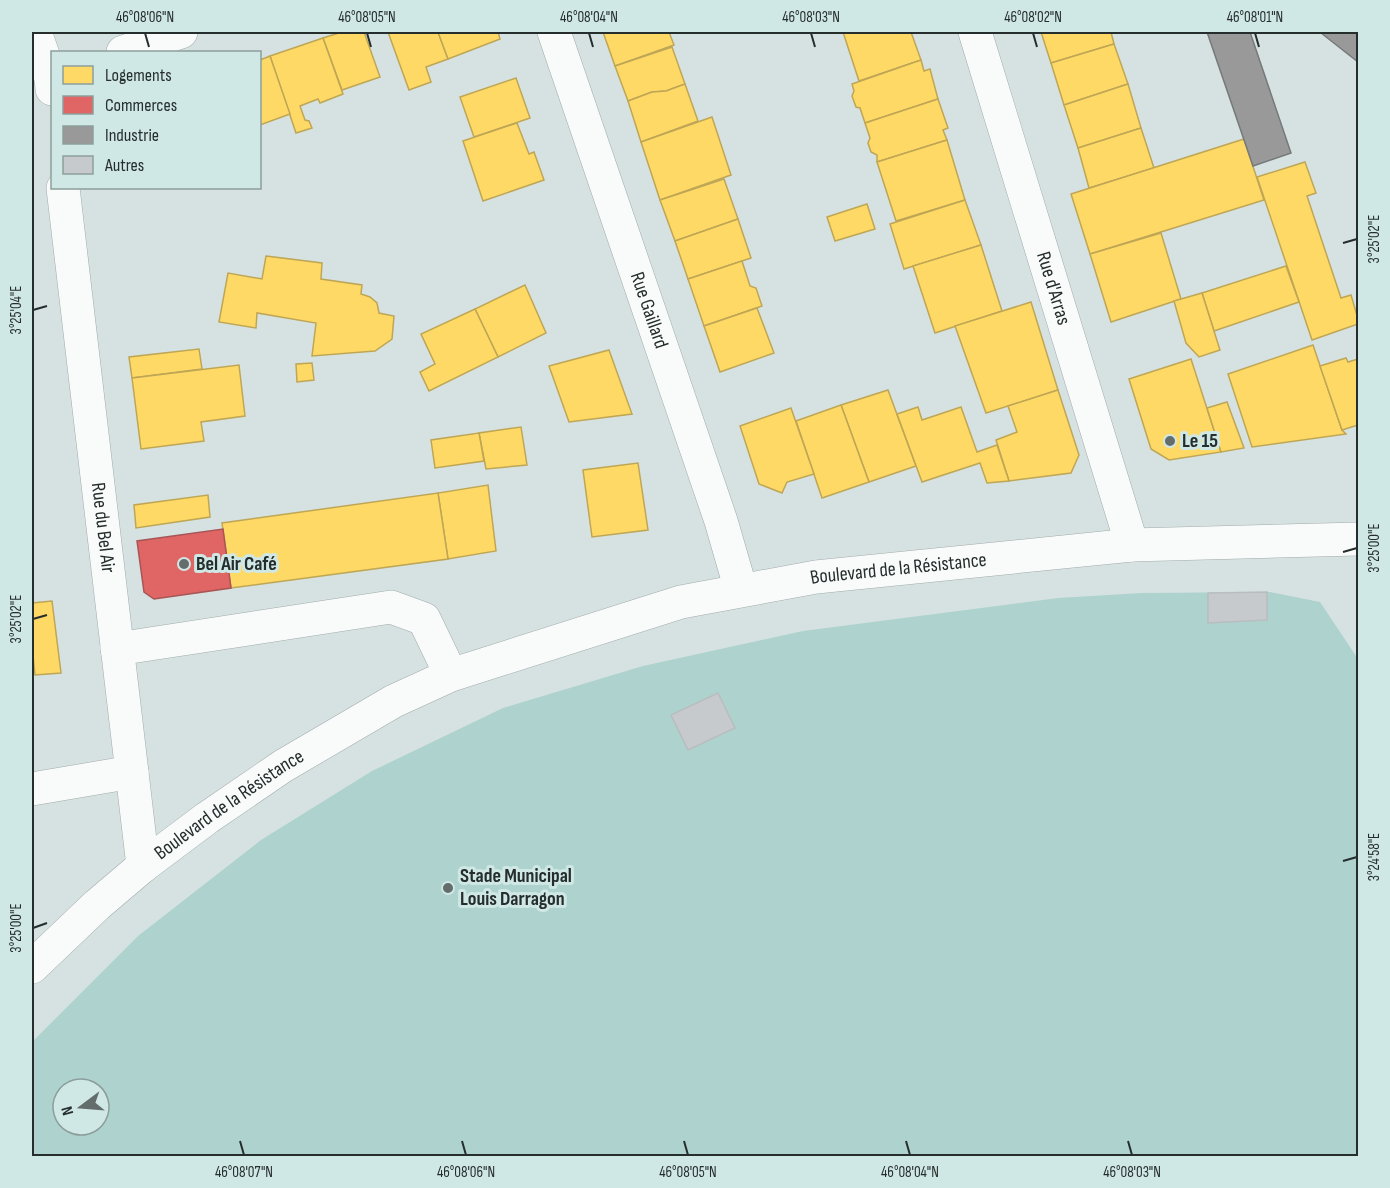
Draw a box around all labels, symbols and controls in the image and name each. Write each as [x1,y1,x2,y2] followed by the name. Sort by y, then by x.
[116,8,174,27] text: 46°08'06"N
[338,8,396,27] text: 46°08'05"N
[560,8,618,27] text: 46°08'04"N
[782,8,840,27] text: 46°08'03"N
[1004,8,1062,27] text: 46°08'02"N
[1227,8,1283,27] text: 46°08'01"N
[51,51,261,189] legend
[105,65,172,86] text: Logements
[105,95,177,116] text: Commerces
[105,125,159,146] text: Industrie
[104,155,144,176] text: Autres
[1365,215,1384,263] text: 3°25'02"E
[1031,249,1076,328] street label: Rue d'Arras
[625,269,673,352] street label: Rue Gaillard
[7,286,26,334] text: 3°25'04"E
[1182,429,1218,453] place label: Le 15
[1163,434,1177,448] marker: Le 15
[86,481,120,574] street label: Rue du Bel Air
[1365,523,1384,573] text: 3°25'00"E
[808,548,988,590] street label: Boulevard de la Résistance
[196,552,277,576] place label: Bel Air Café
[177,557,191,571] marker: Bel Air Café
[7,595,26,643] text: 3°25'02"E
[150,744,308,865] street label: Boulevard de la Résistance
[1365,833,1384,881] text: 3°24'58"E
[460,864,572,911] place label: Stade Municipal Louis Darragon
[441,881,455,895] marker: Stade Municipal Louis Darragon
[7,903,26,953] text: 3°25'00"E
[51,1077,111,1137] north arrow
[58,1104,78,1117] text: N
[215,1163,273,1182] text: 46°08'07"N
[437,1163,495,1182] text: 46°08'06"N
[659,1163,717,1182] text: 46°08'05"N
[881,1163,939,1182] text: 46°08'04"N
[1103,1163,1161,1182] text: 46°08'03"N

